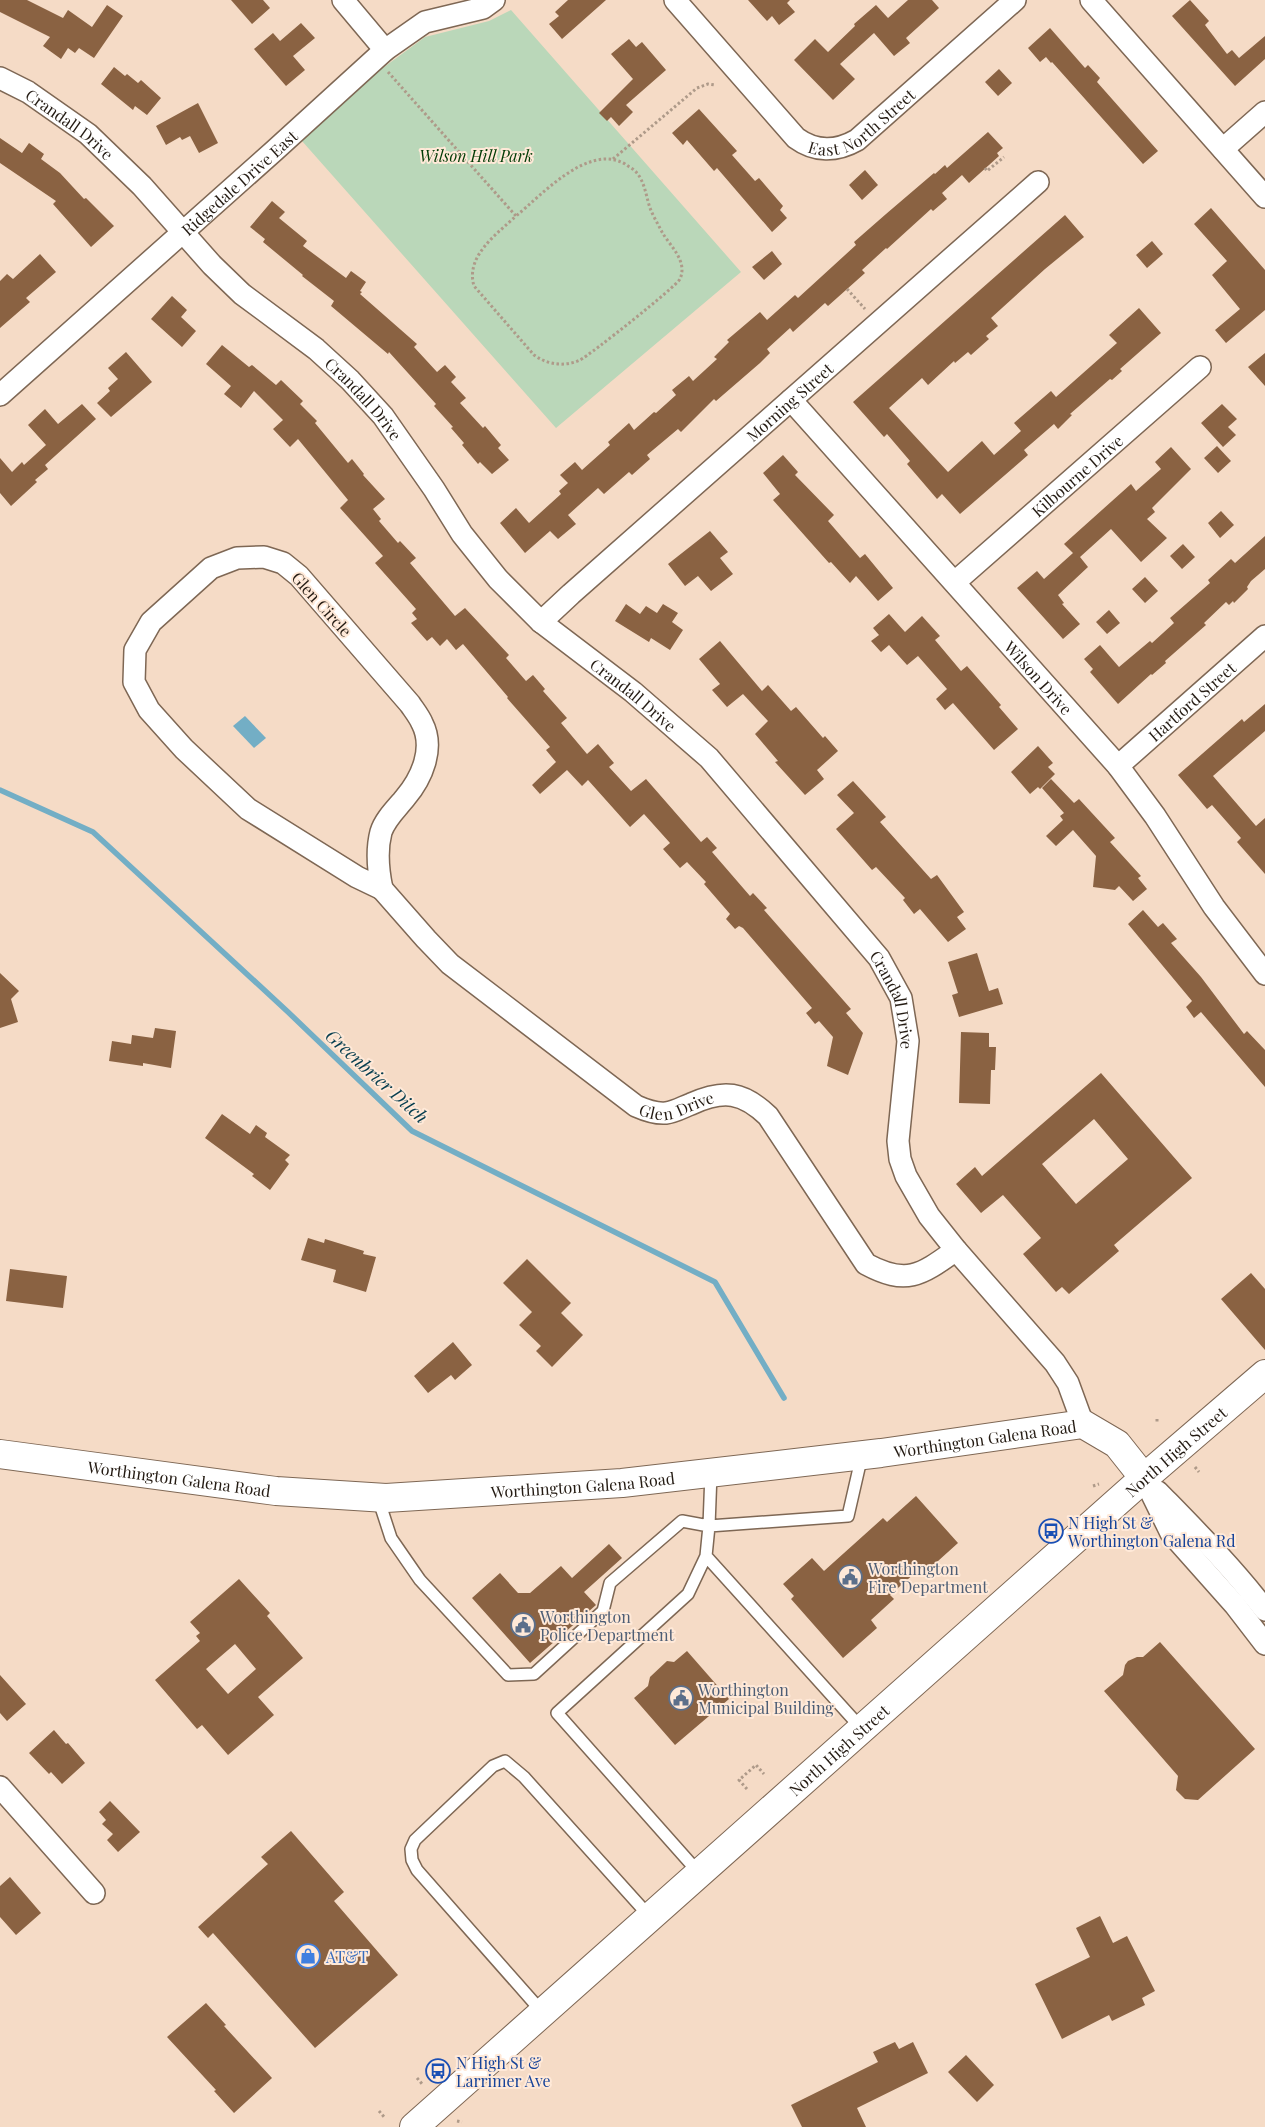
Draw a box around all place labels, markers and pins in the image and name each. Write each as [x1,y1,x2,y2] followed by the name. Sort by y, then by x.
[1067,1512,1235,1551] place label: N High St & Worthington Galena Rd
[1038,1518,1064,1544] bus stop icon: N High St & Worthington Galena Rd
[867,1558,988,1597] place label: Worthington Fire Department
[837,1564,863,1590] public building icon: Worthington Fire Department
[539,1606,674,1645] place label: Worthington Police Department
[510,1612,536,1638] public building icon: Worthington Police Department
[697,1679,834,1718] place label: Worthington Municipal Building
[668,1685,694,1711] public building icon: Worthington Municipal Building
[295,1943,321,1969] shop icon: AT&T
[325,1946,368,1967] place label: AT&T
[456,2052,551,2091] place label: N High St & Larrimer Ave
[425,2058,451,2084] bus stop icon: N High St & Larrimer Ave

